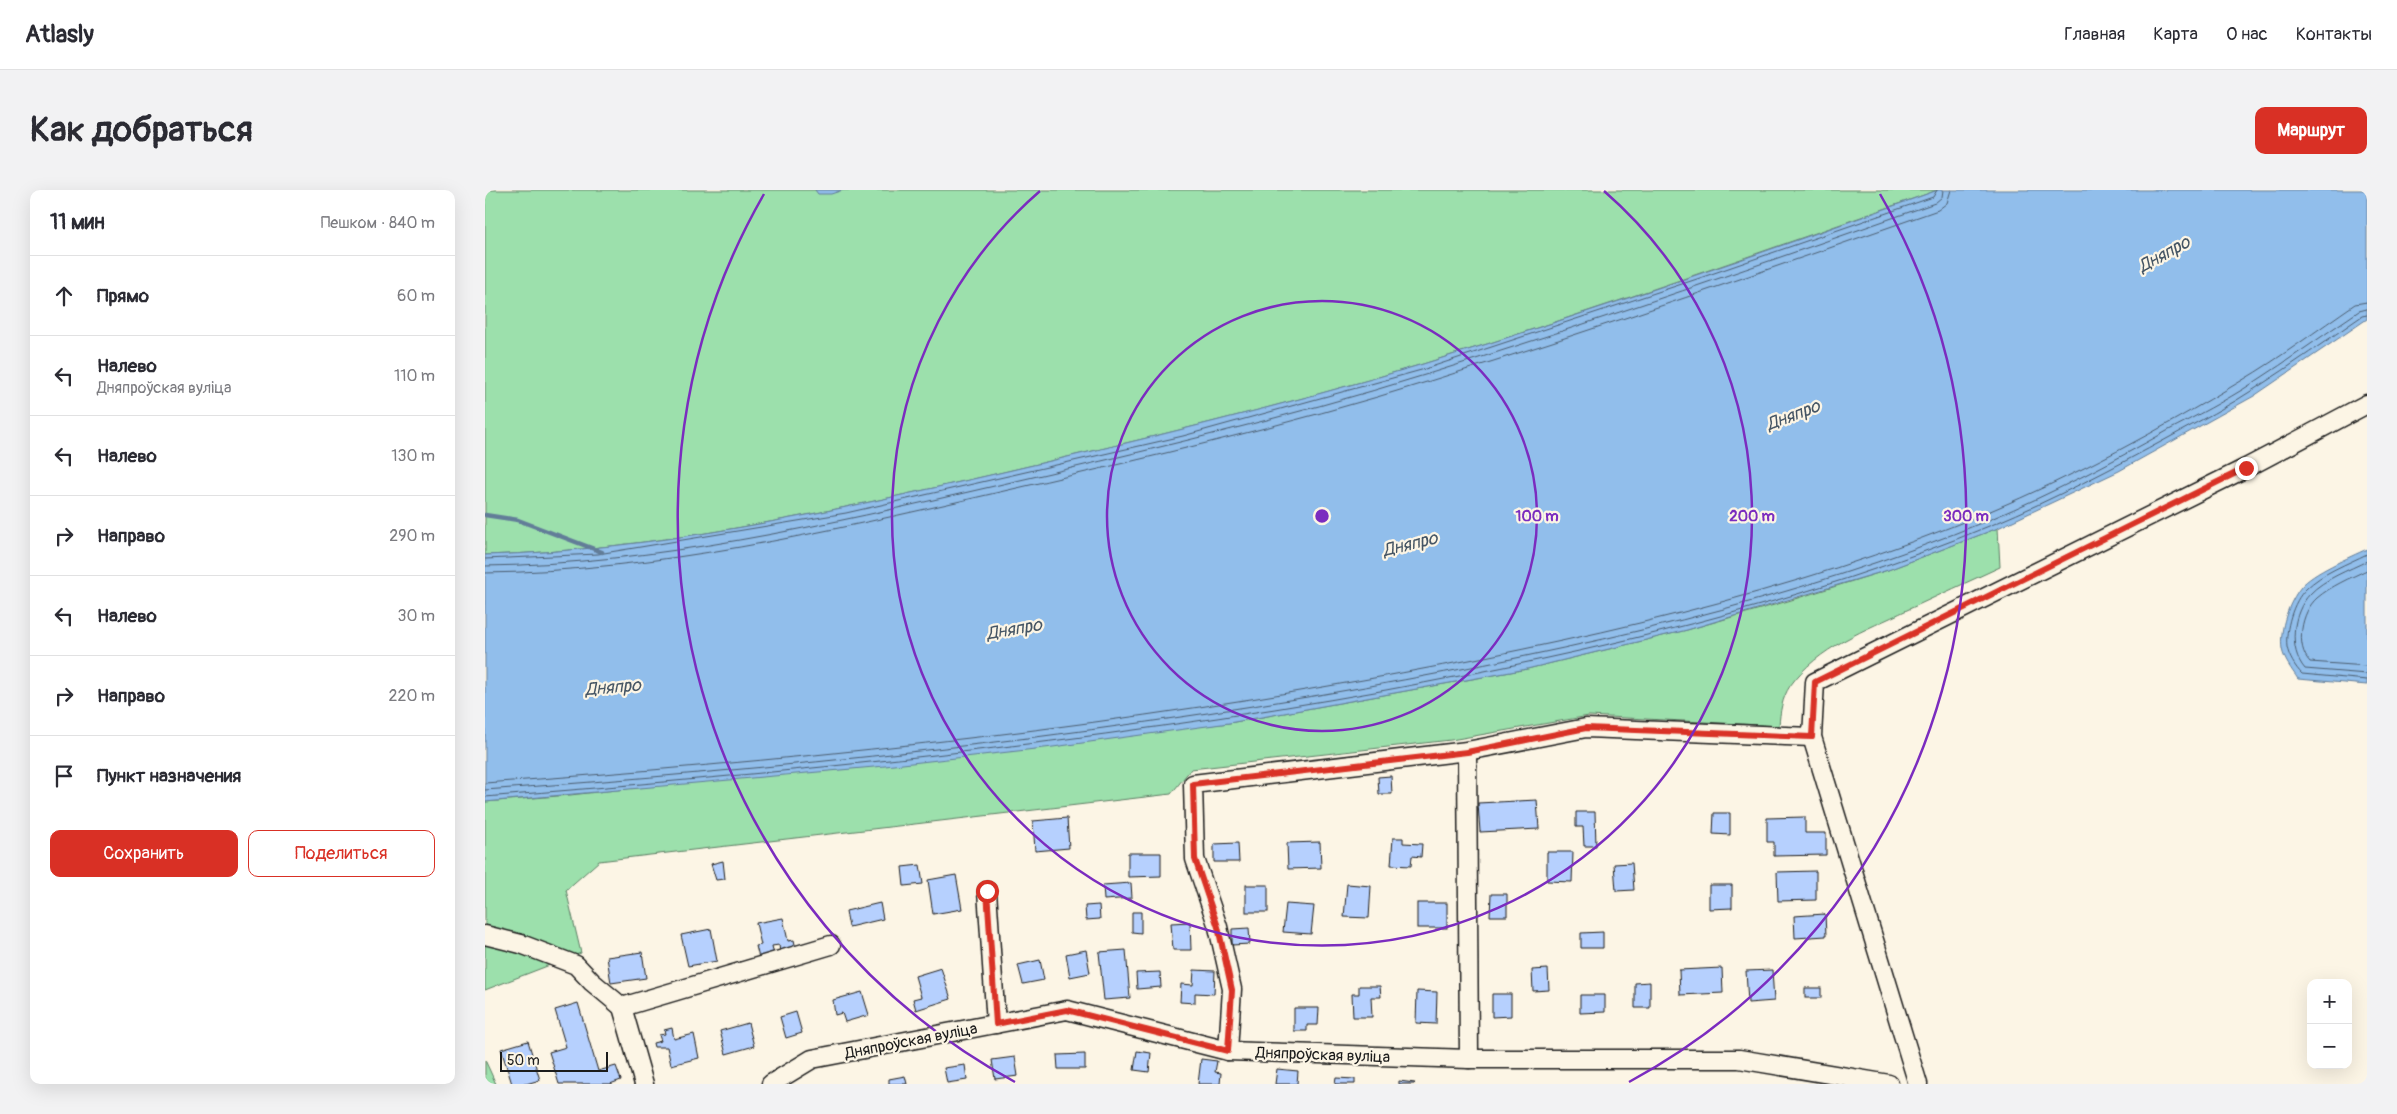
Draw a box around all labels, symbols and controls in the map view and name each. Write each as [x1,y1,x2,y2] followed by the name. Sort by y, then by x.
[25,20,94,49] text: Atlasly
[2064,23,2125,46] text: Главная
[2153,23,2198,46] text: Карта
[2226,23,2268,46] text: О нас
[2296,23,2372,46] text: Контакты
[2255,107,2367,154] button: Маршрут
[30,108,253,152] text: Как добраться
[50,209,105,236] text: 11 мин
[321,213,435,233] text: Пешком · 840 m
[2133,230,2195,278] water label: Дняпро
[50,282,78,310] icon: ahead
[97,284,149,308] text: Прямо
[397,286,435,306] text: 60 m
[97,354,157,378] text: Налево
[50,362,78,390] icon: left
[394,366,435,386] text: 110 m
[97,378,232,398] text: Дняпроўская вуліца
[1762,394,1824,437] water label: Дняпро
[50,442,78,470] icon: left
[97,444,157,468] text: Налево
[391,446,435,466] text: 130 m
[2235,457,2258,480] route end
[1313,507,1331,525] centre of rings
[1516,507,1558,526] text: 100 m
[1729,507,1775,526] text: 200 m
[1943,507,1989,526] text: 300 m
[50,522,78,550] icon: right
[97,524,165,548] text: Направо
[389,526,435,546] text: 290 m
[1379,526,1441,563] water label: Дняпро
[50,602,78,630] icon: left
[97,604,157,628] text: Налево
[397,606,435,626] text: 30 m
[984,613,1045,646] water label: Дняпро
[583,674,643,701] water label: Дняпро
[50,682,78,710] icon: right
[97,684,165,708] text: Направо
[389,686,435,706] text: 220 m
[50,762,78,790] icon: arrive
[97,764,241,788] text: Пункт назначения
[50,830,238,877] button: Сохранить
[248,830,435,877] button: Поделиться
[976,880,999,903] route start
[2307,979,2352,1069] map controls
[2307,979,2352,1024] button: +
[842,1018,979,1064] street label: Дняпроўская вуліца
[2307,1024,2352,1069] button: −
[1254,1043,1391,1067] street label: Дняпроўская вуліца
[500,1049,607,1072] scale bar
[507,1052,540,1069] text: 50 m

